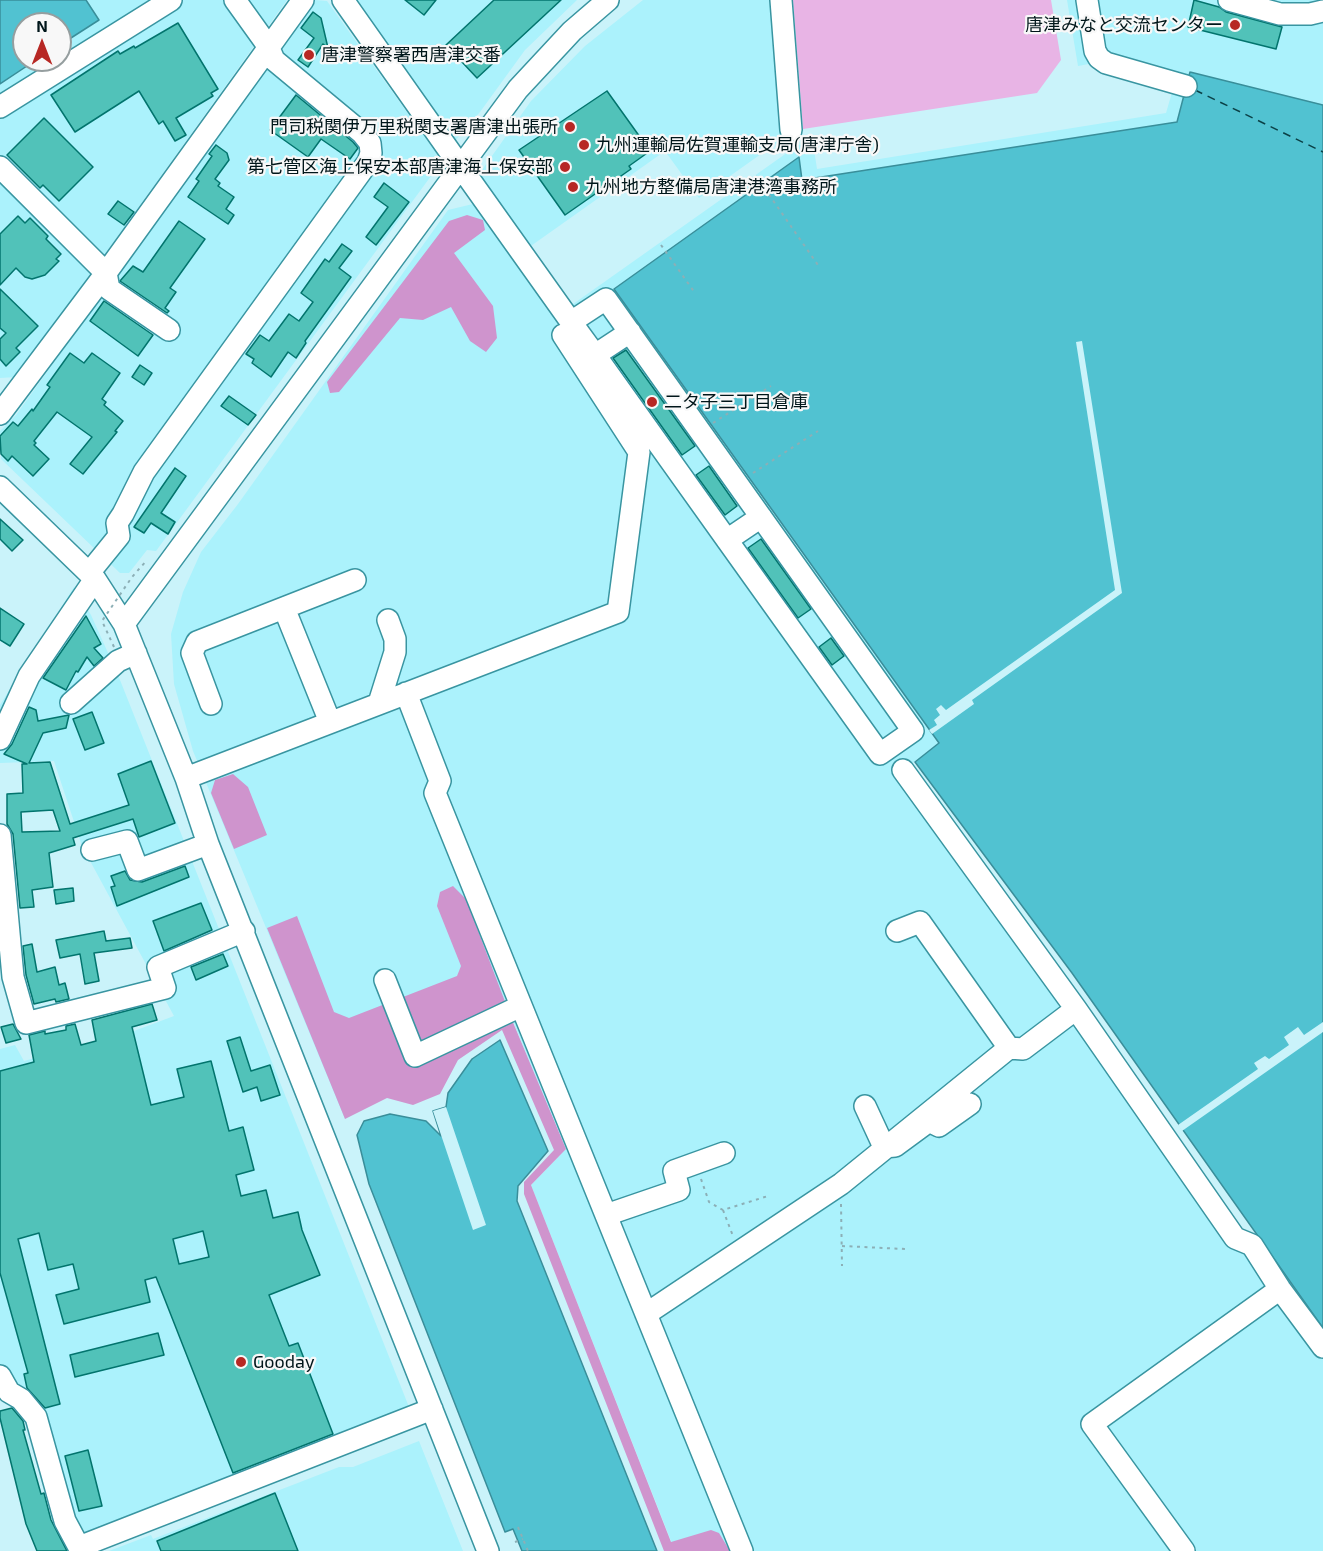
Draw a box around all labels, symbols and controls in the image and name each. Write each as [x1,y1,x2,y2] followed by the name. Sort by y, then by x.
[12,12,72,72] north arrow
[1025,14,1223,36] place label: 唐津みなと交流センター
[36,16,48,35] text: N
[1228,18,1242,32] marker: 唐津みなと交流センター
[321,44,501,66] place label: 唐津警察署西唐津交番
[302,48,316,62] marker: 唐津警察署西唐津交番
[270,116,558,138] place label: 門司税関伊万里税関支署唐津出張所
[563,120,577,134] marker: 門司税関伊万里税関支署唐津出張所
[596,134,879,156] place label: 九州運輸局佐賀運輸支局(唐津庁舎)
[577,138,591,152] marker: 九州運輸局佐賀運輸支局(唐津庁舎)
[247,156,553,178] place label: 第七管区海上保安本部唐津海上保安部
[558,160,572,174] marker: 第七管区海上保安本部唐津海上保安部
[585,176,837,198] place label: 九州地方整備局唐津港湾事務所
[566,180,580,194] marker: 九州地方整備局唐津港湾事務所
[664,391,808,413] place label: 二タ子三丁目倉庫
[645,395,659,409] marker: 二タ子三丁目倉庫
[253,1351,314,1373] place label: Gooday
[234,1355,248,1369] marker: Gooday

